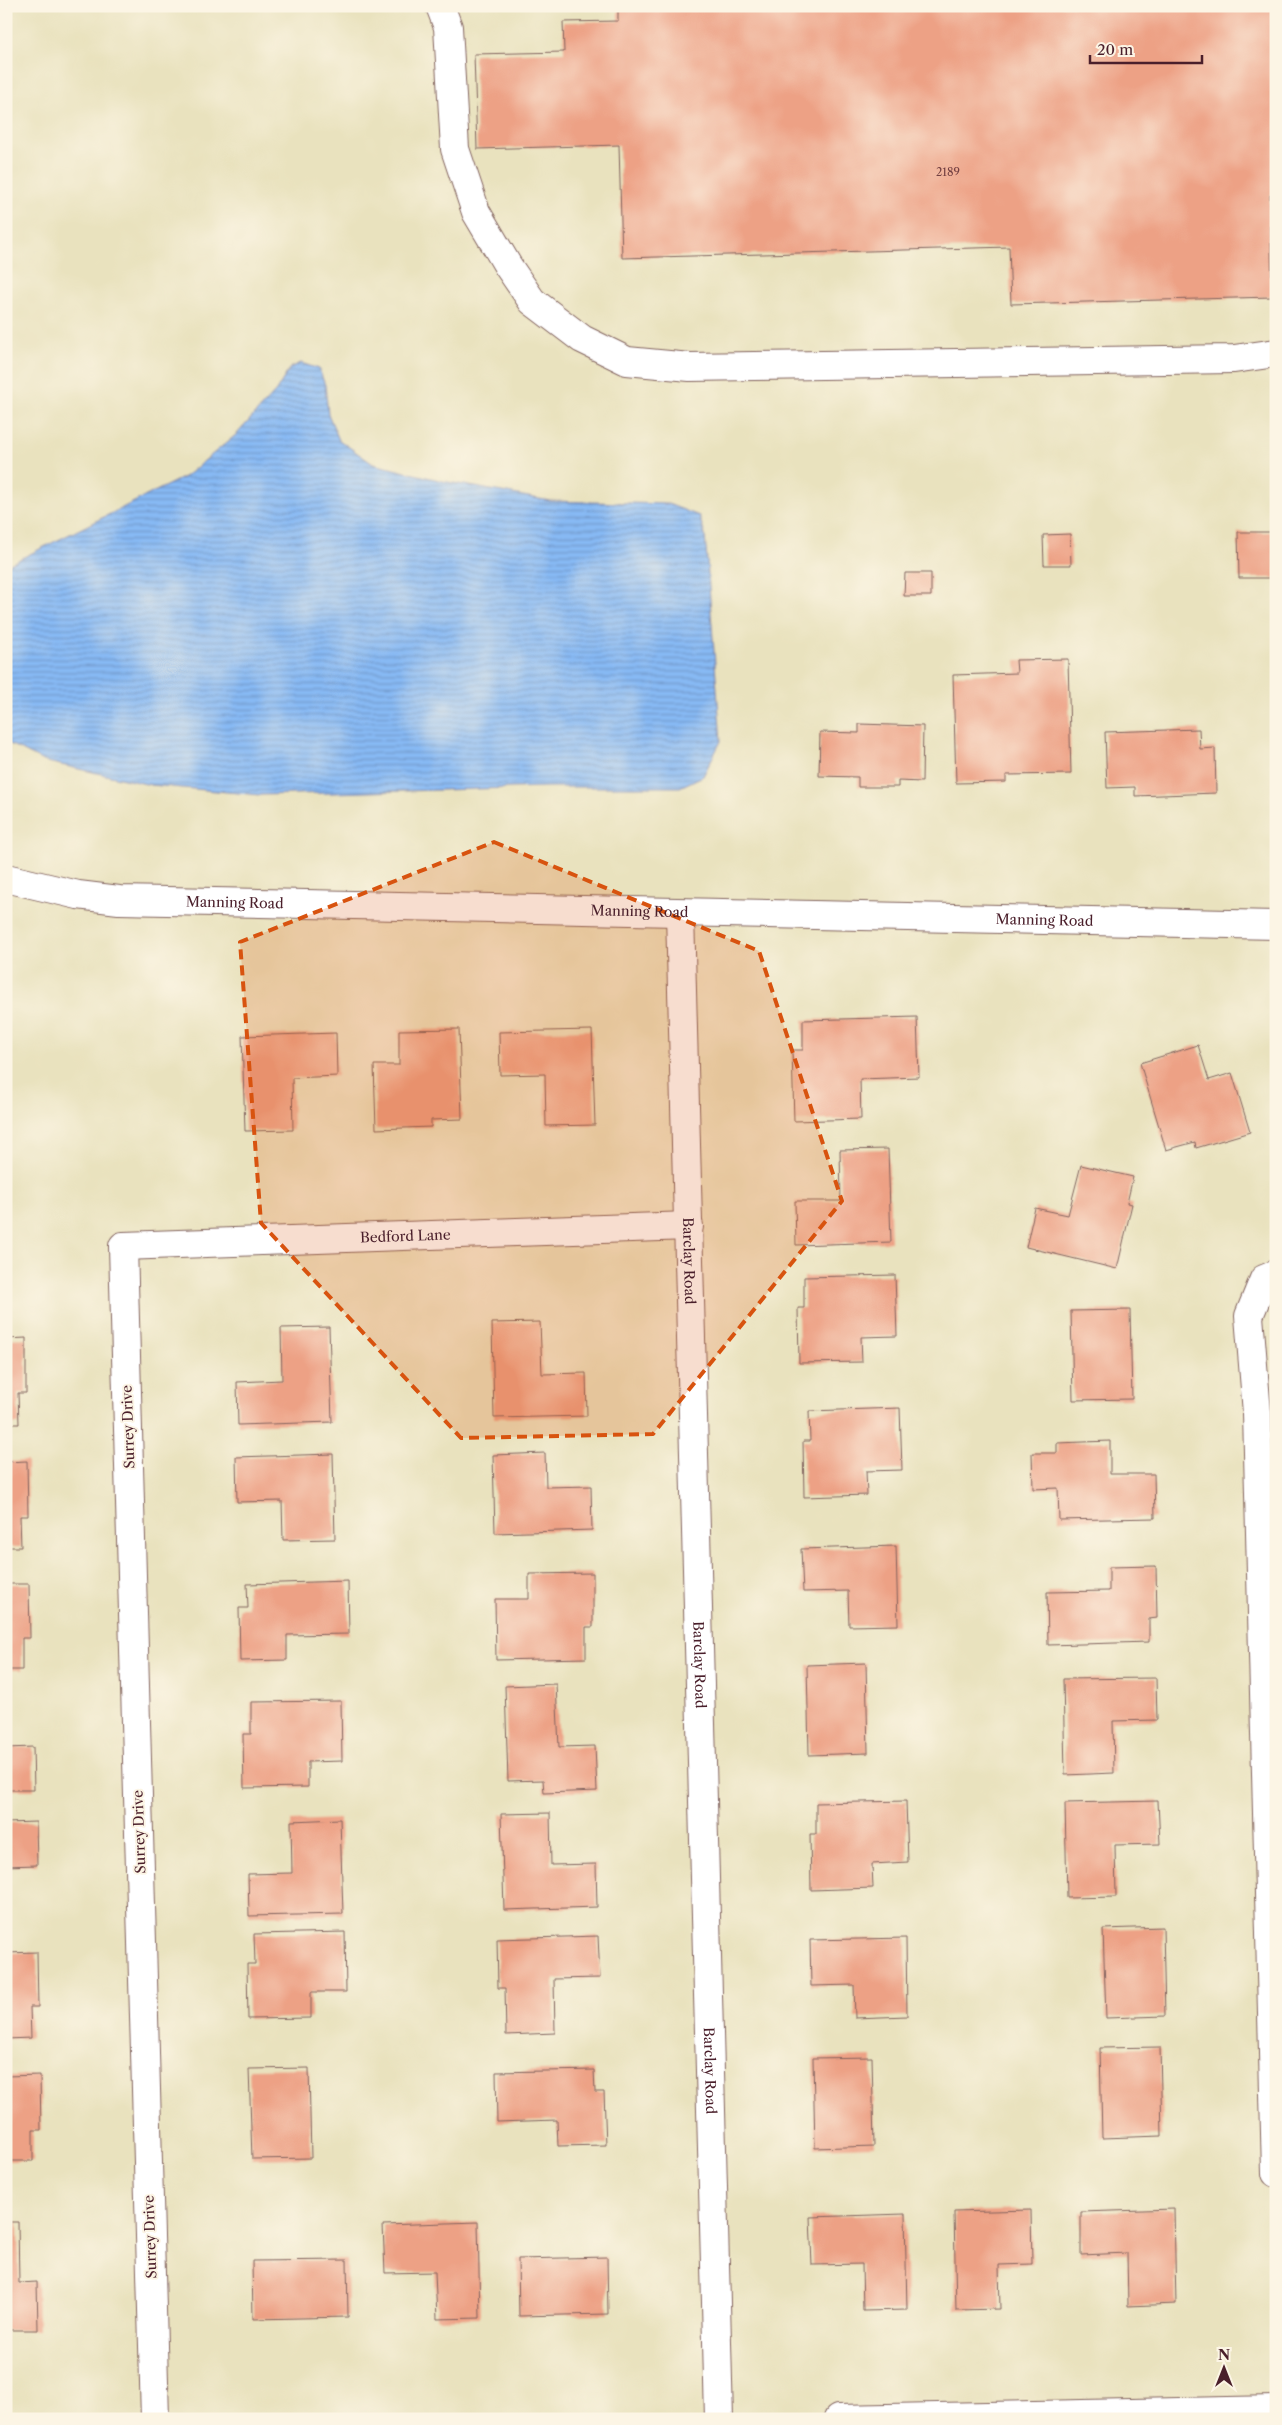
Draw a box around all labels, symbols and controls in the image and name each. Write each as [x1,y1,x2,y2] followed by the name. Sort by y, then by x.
[1090,32,1202,64] scale bar
[1097,40,1133,59] text: 20 m
[936,165,960,179] house number: 2189
[186,892,284,913] street label: Manning Road
[591,901,689,921] street label: Manning Road
[995,910,1094,930] street label: Manning Road
[679,1217,699,1305] street label: Barclay Road
[360,1225,451,1247] street label: Bedford Lane
[118,1385,138,1469] street label: Surrey Drive
[689,1621,710,1709] street label: Barclay Road
[129,1790,149,1874] street label: Surrey Drive
[700,2027,720,2115] street label: Barclay Road
[140,2195,160,2279] street label: Surrey Drive
[1200,2342,1250,2392] north arrow
[1218,2346,1230,2364] text: N

